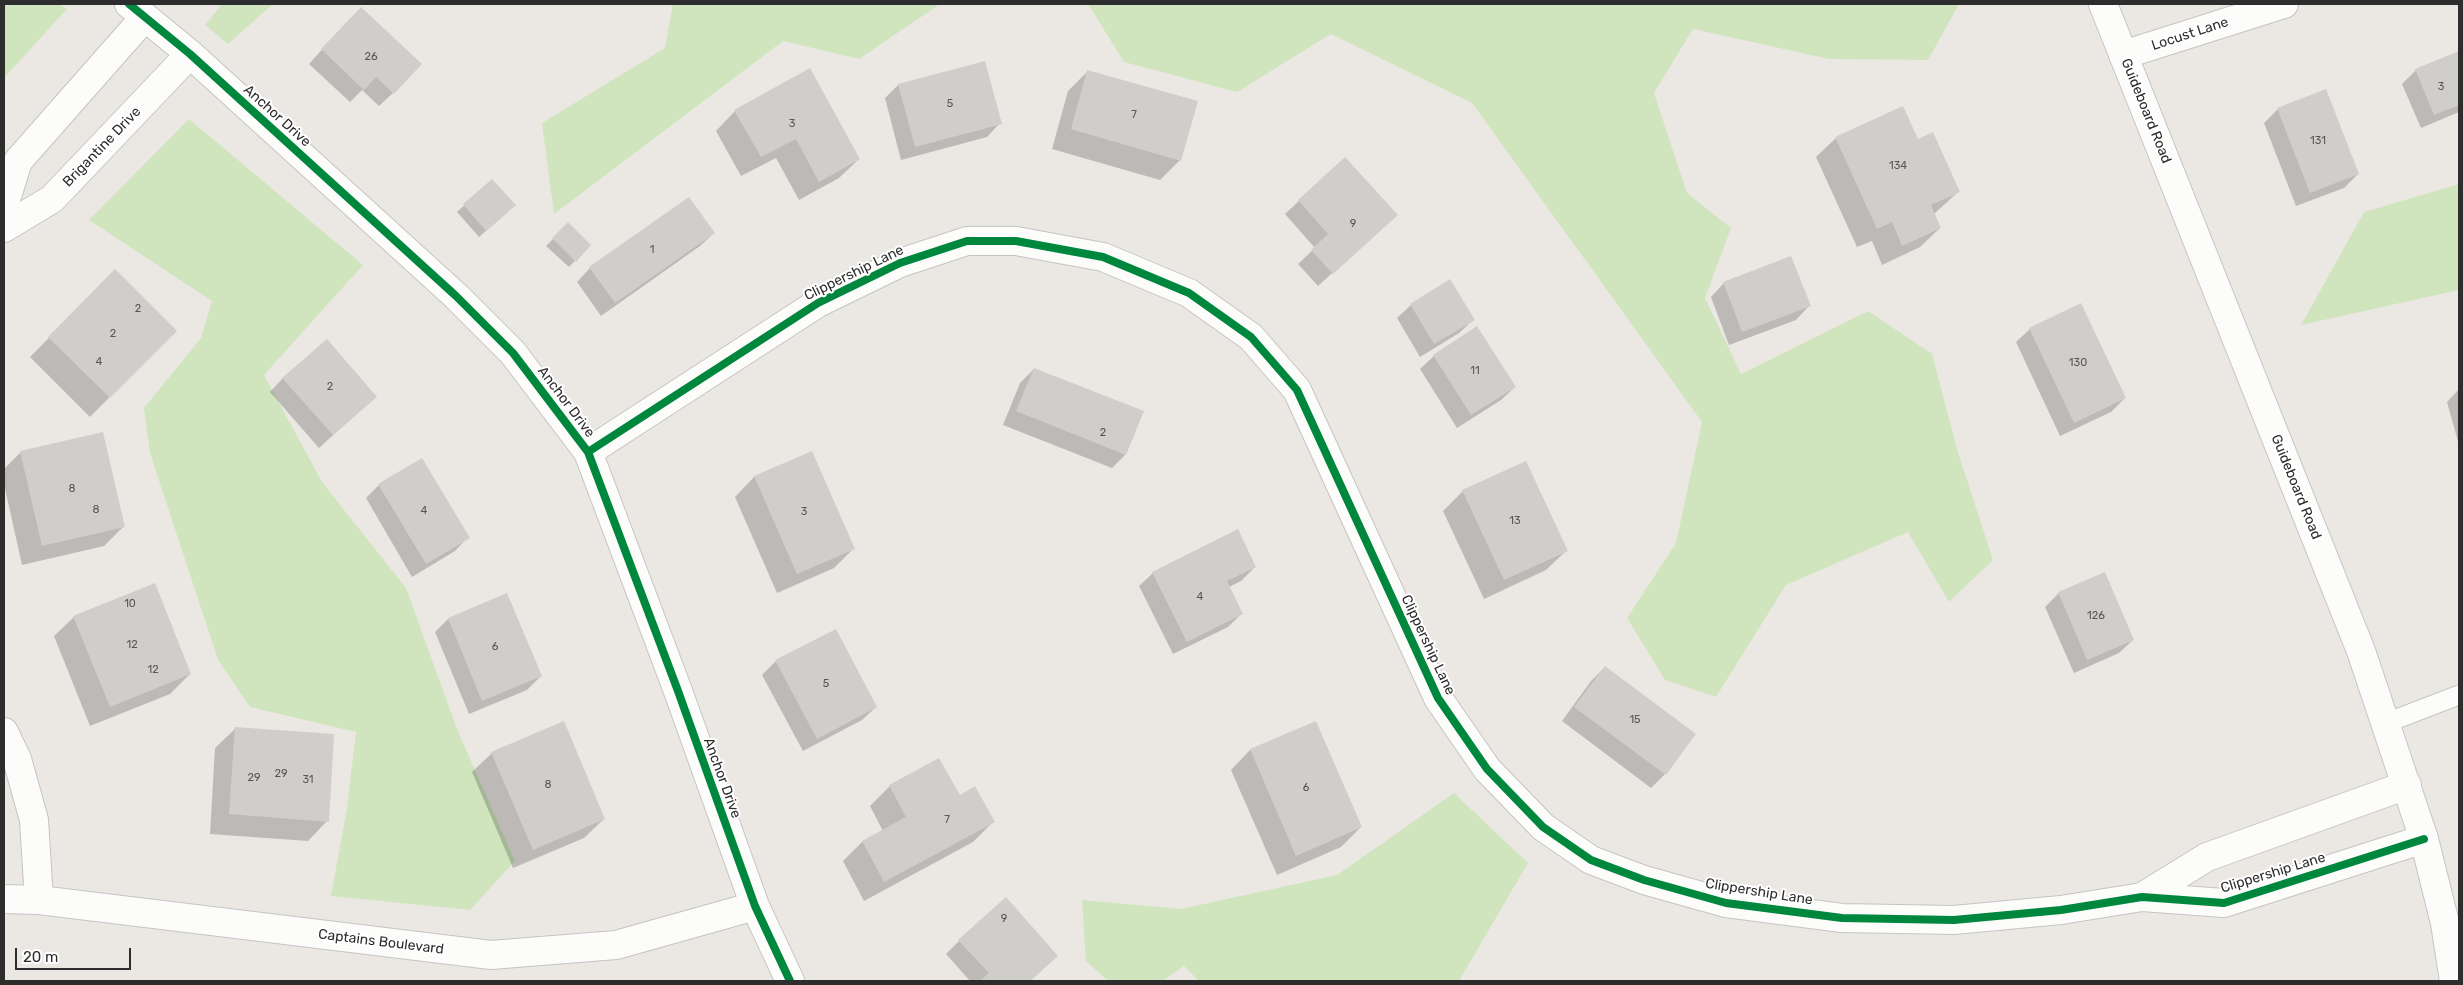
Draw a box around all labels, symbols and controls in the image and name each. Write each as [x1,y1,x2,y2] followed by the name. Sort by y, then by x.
[2149,14,2231,54] street label: Locust Lane
[364,50,378,64] house number: 26
[2117,56,2175,166] street label: Guideboard Road
[2438,80,2444,94] house number: 3
[240,81,314,151] street label: Anchor Drive
[947,97,953,111] house number: 5
[60,103,144,191] street label: Brigantine Drive
[1131,108,1137,122] house number: 7
[789,117,795,131] house number: 3
[2310,134,2326,148] house number: 131
[1889,159,1907,173] house number: 134
[1350,217,1356,231] house number: 9
[801,242,907,304] street label: Clippership Lane
[650,243,654,257] house number: 1
[135,302,141,316] house number: 2
[110,327,116,341] house number: 2
[96,355,102,369] house number: 4
[2069,356,2087,370] house number: 130
[534,363,598,441] street label: Anchor Drive
[1470,364,1480,378] house number: 11
[327,380,333,394] house number: 2
[1100,426,1106,440] house number: 2
[2267,432,2325,542] street label: Guideboard Road
[69,482,75,496] house number: 8
[93,503,99,517] house number: 8
[421,504,427,518] house number: 4
[801,505,807,519] house number: 3
[1509,514,1521,528] house number: 13
[1197,590,1203,604] house number: 4
[1397,592,1459,698] street label: Clippership Lane
[124,597,136,611] house number: 10
[2087,609,2105,623] house number: 126
[126,638,138,652] house number: 12
[492,640,498,654] house number: 6
[147,663,159,677] house number: 12
[823,677,829,691] house number: 5
[1629,713,1641,727] house number: 15
[700,735,744,821] street label: Anchor Drive
[275,767,287,781] house number: 29
[248,771,260,785] house number: 29
[302,773,314,787] house number: 31
[545,778,551,792] house number: 8
[1303,781,1309,795] house number: 6
[944,813,950,827] house number: 7
[2219,849,2327,897] street label: Clippership Lane
[1704,875,1814,909] street label: Clippership Lane
[1001,912,1007,926] house number: 9
[317,926,445,958] street label: Captains Boulevard
[18,938,134,970] scale bar
[23,948,58,966] text: 20 m

